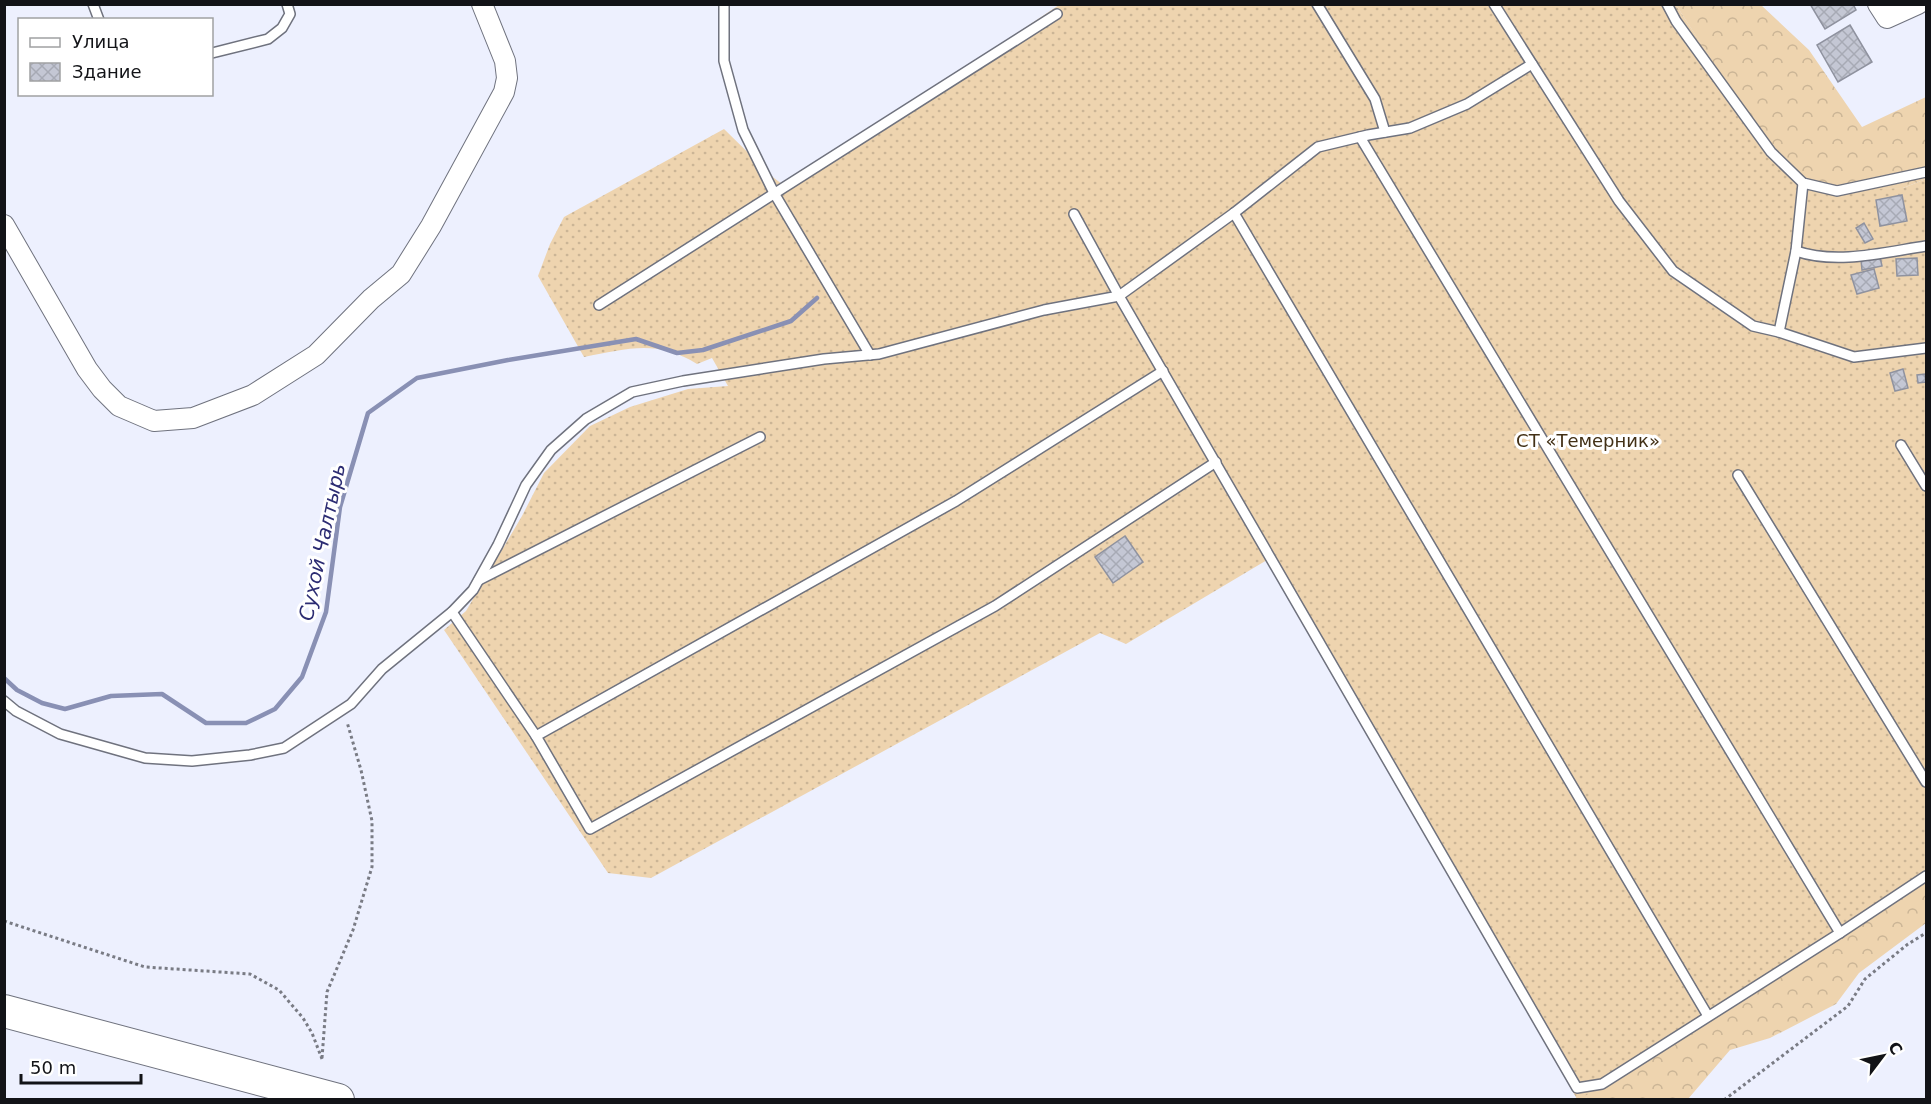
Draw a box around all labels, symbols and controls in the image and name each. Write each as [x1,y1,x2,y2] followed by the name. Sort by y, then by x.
[18,18,213,96] legend
[72,31,129,52] text: Улица
[72,61,142,82] text: Здание
[1516,430,1660,451] park label: СТ «Темерник»
[294,461,350,623] water label: Сухой Чалтырь
[1853,1026,1913,1086] north arrow
[1884,1038,1906,1058] text: С
[21,1047,141,1085] scale bar
[30,1057,76,1078] text: 50 m

